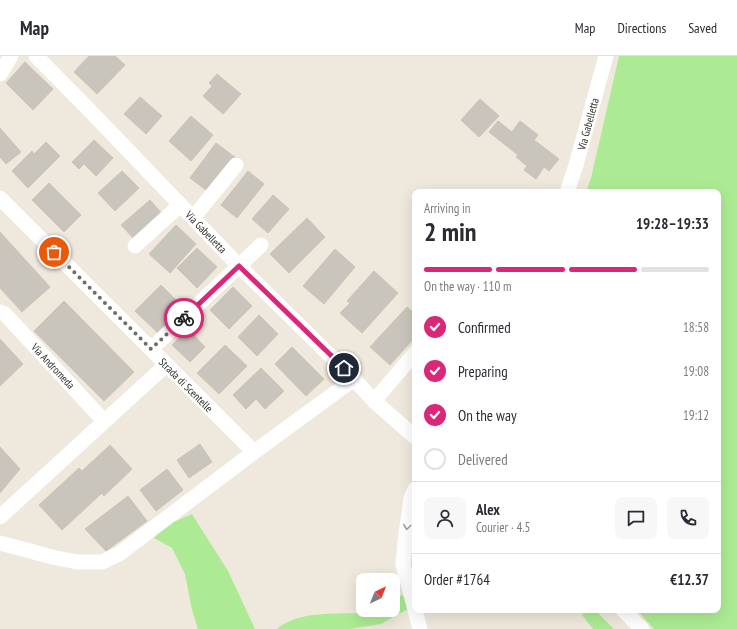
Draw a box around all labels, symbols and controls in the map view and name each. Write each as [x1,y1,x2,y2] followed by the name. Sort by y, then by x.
[20,16,49,40] text: Map
[575,19,595,37] text: Map
[617,19,666,37] text: Directions
[688,19,717,37] text: Saved
[574,96,602,153] street label: Via Gabelletta
[424,200,471,217] text: Arriving in
[182,207,230,256] street label: Via Gabelletta
[636,214,709,233] text: 19:28–19:33
[424,215,477,248] text: 2 min
[37,235,71,269] pin
[43,241,65,263] icon: bag
[424,278,511,295] text: On the way · 110 m
[164,298,204,338] courier
[173,307,195,329] icon: bike
[424,316,446,338] icon: check
[458,318,511,337] text: Confirmed
[683,319,709,336] text: 18:58
[28,340,78,392] street label: Via Andromeda
[327,351,361,385] pin
[156,355,216,415] street label: Strada di Scentelle
[333,357,355,379] icon: home
[424,360,446,382] icon: check
[458,362,508,381] text: Preparing
[683,363,709,380] text: 19:08
[424,404,446,426] icon: check
[458,406,517,425] text: On the way
[683,407,709,424] text: 19:12
[458,450,508,469] text: Delivered
[424,497,466,539] button: person
[615,497,657,539] button: chat
[667,497,709,539] button: phone
[476,500,500,519] text: Alex
[476,519,530,536] text: Courier · 4.5
[403,524,412,530] one-way arrow
[424,570,490,589] text: Order #1764
[670,570,709,589] text: €12.37
[356,573,400,617] north arrow
[356,573,400,617] map controls

